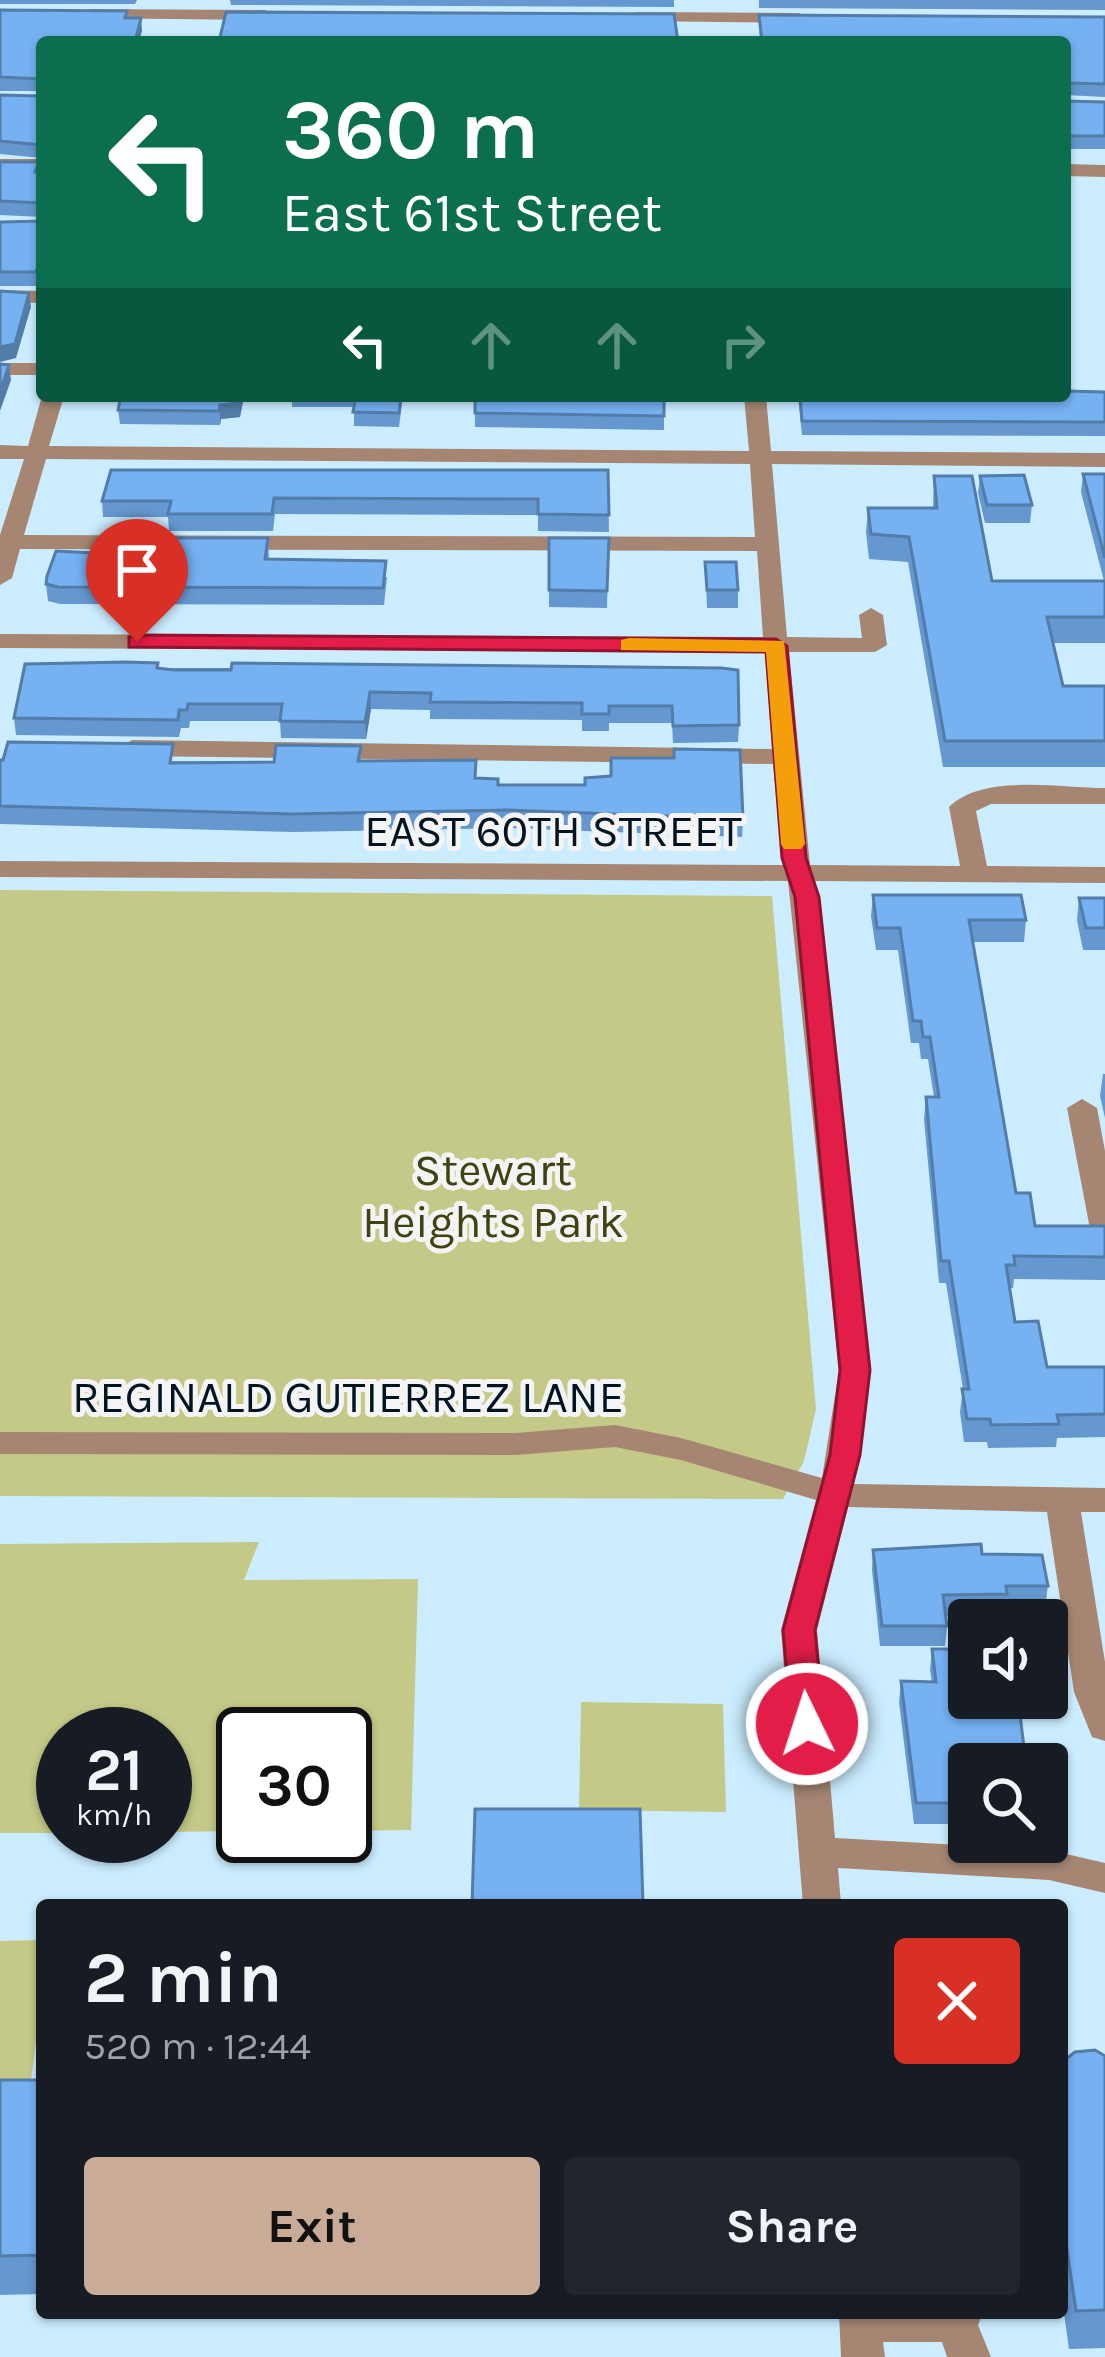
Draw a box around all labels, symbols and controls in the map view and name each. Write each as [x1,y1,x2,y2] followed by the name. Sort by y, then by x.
[282,81,539,179] text: 360 m
[84,84,240,240] icon: left
[282,181,662,245] text: East 61st Street
[332,312,398,378] icon: left
[458,312,524,378] icon: ahead
[584,312,650,378] icon: ahead
[710,312,776,378] icon: right
[86,519,188,642] pin
[104,537,170,603] icon: arrive
[364,805,742,857] street label: EAST 60TH STREET
[362,1144,624,1249] park label: Stewart Heights Park
[72,1371,624,1423] street label: REGINALD GUTIERREZ LANE
[948,1599,1068,1863] map controls
[948,1599,1068,1719] button: sound
[744,1661,870,1787] position arrow
[216,1707,372,1863] speed limit sign: 30
[85,1735,143,1805] text: 21
[948,1743,1068,1863] button: search
[76,1797,152,1833] text: km/h
[84,1936,283,2020] text: 2 min
[894,1938,1020,2064] button: close
[84,2023,311,2069] text: 520 m · 12:44
[84,2157,540,2295] button: Exit
[564,2157,1020,2295] button: Share

